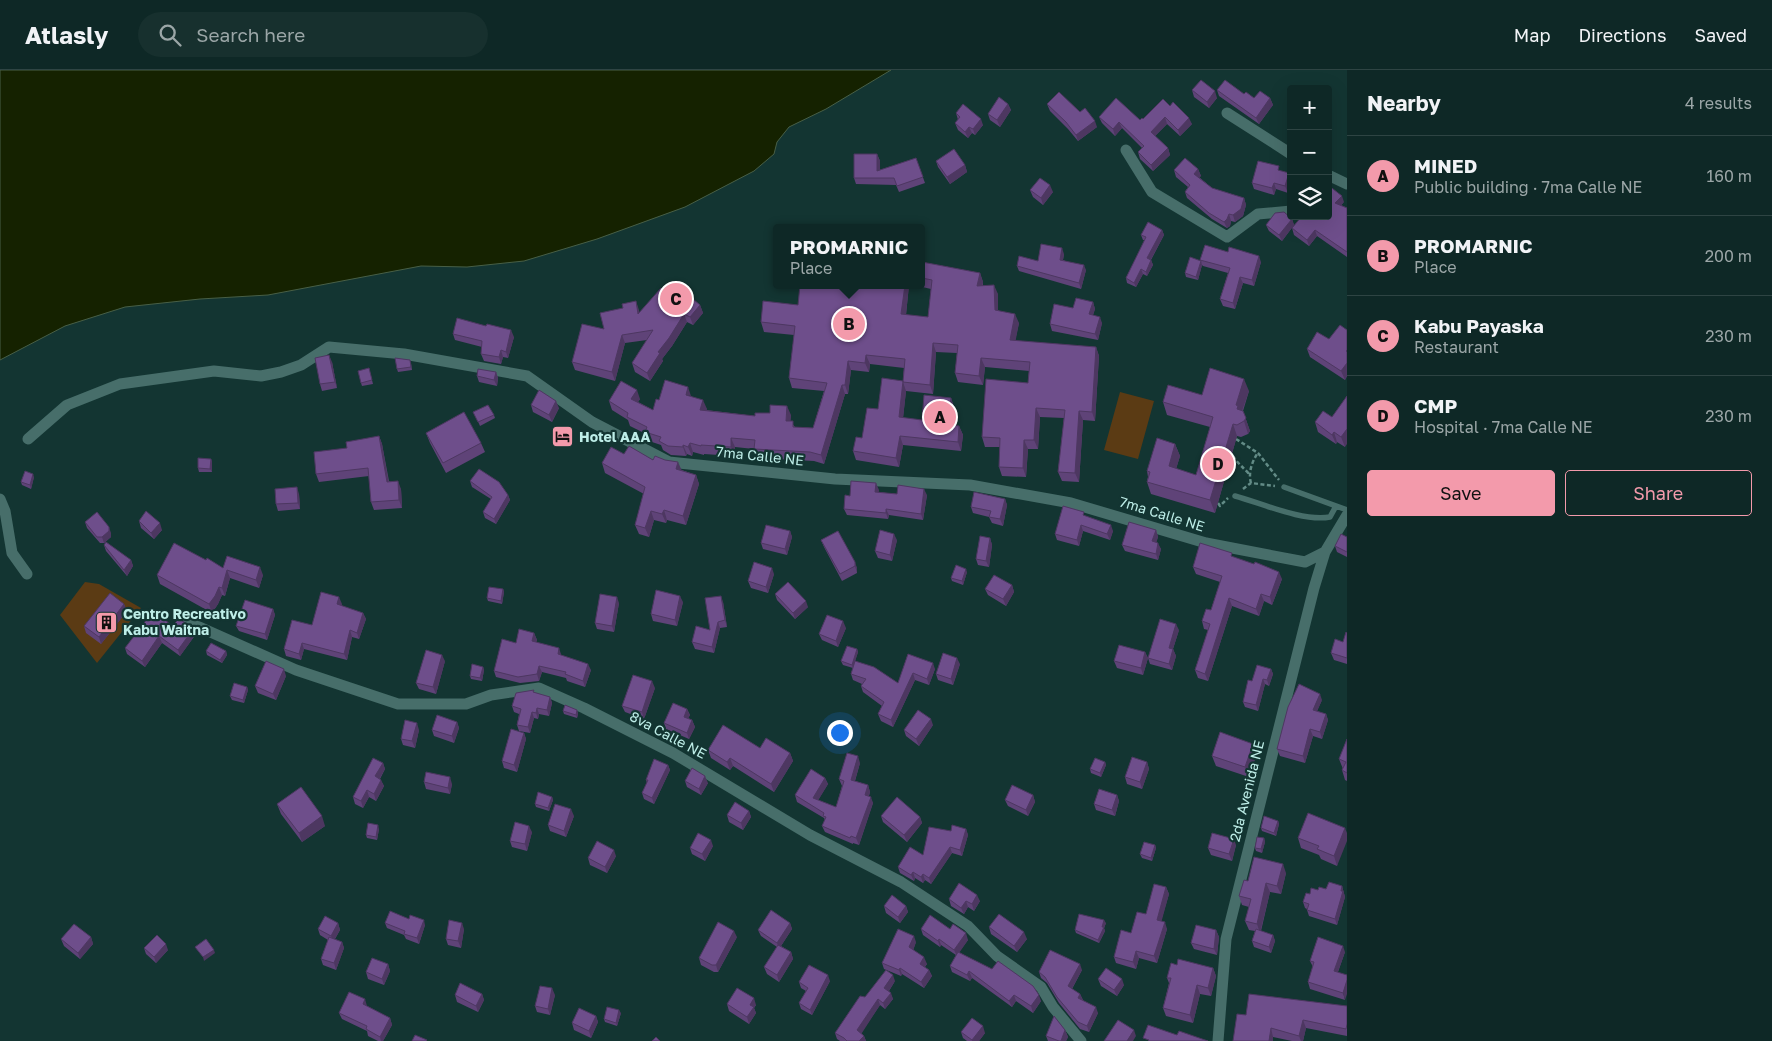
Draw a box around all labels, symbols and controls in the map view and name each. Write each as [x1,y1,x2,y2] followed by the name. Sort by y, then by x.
[138,12,488,57] search box
[25,20,108,49] text: Atlasly
[156,21,184,49] icon: search
[196,23,305,46] text: Search here
[1514,24,1550,46] text: Map
[1578,24,1666,46] text: Directions
[1694,24,1747,46] text: Saved
[1287,85,1332,220] map controls
[1287,85,1332,130] button: +
[1367,90,1441,116] text: Nearby
[1685,93,1752,113] text: 4 results
[1287,130,1332,175] button: −
[1414,154,1477,177] text: MINED
[1377,166,1389,186] text: A
[1706,166,1752,186] text: 160 m
[1287,175,1332,220] button: layers
[1414,177,1642,197] text: Public building · 7ma Calle NE
[773,224,925,289] popup
[1414,234,1533,257] text: PROMARNIC
[790,235,908,258] text: PROMARNIC
[1377,246,1389,266] text: B
[1705,246,1752,266] text: 200 m
[1414,257,1457,277] text: Place
[790,258,832,278] text: Place
[660,280,692,318] pin: C
[833,305,865,343] pin: B
[1414,314,1544,337] text: Kabu Payaska
[1377,326,1389,346] text: C
[1705,326,1752,346] text: 230 m
[1414,337,1499,357] text: Restaurant
[1414,394,1457,417] text: CMP
[924,398,956,436] pin: A
[1377,406,1389,426] text: D
[1705,406,1752,426] text: 230 m
[1414,417,1593,437] text: Hospital · 7ma Calle NE
[551,425,575,449] hotel icon: Hotel AAA
[579,428,650,445] place label: Hotel AAA
[715,442,805,469] street label: 7ma Calle NE
[1202,445,1234,483] pin: D
[1367,470,1555,516] button: Save
[1565,470,1752,516] button: Share
[1117,492,1207,535] street label: 7ma Calle NE
[123,605,246,638] place label: Centro Recreativo Kabu Waitna
[95,610,119,634] building icon: Centro Recreativo Kabu Waitna
[627,707,709,762] street label: 8va Calle NE
[827,720,853,746] your location
[1226,738,1267,843] street label: 2da Avenida NE

